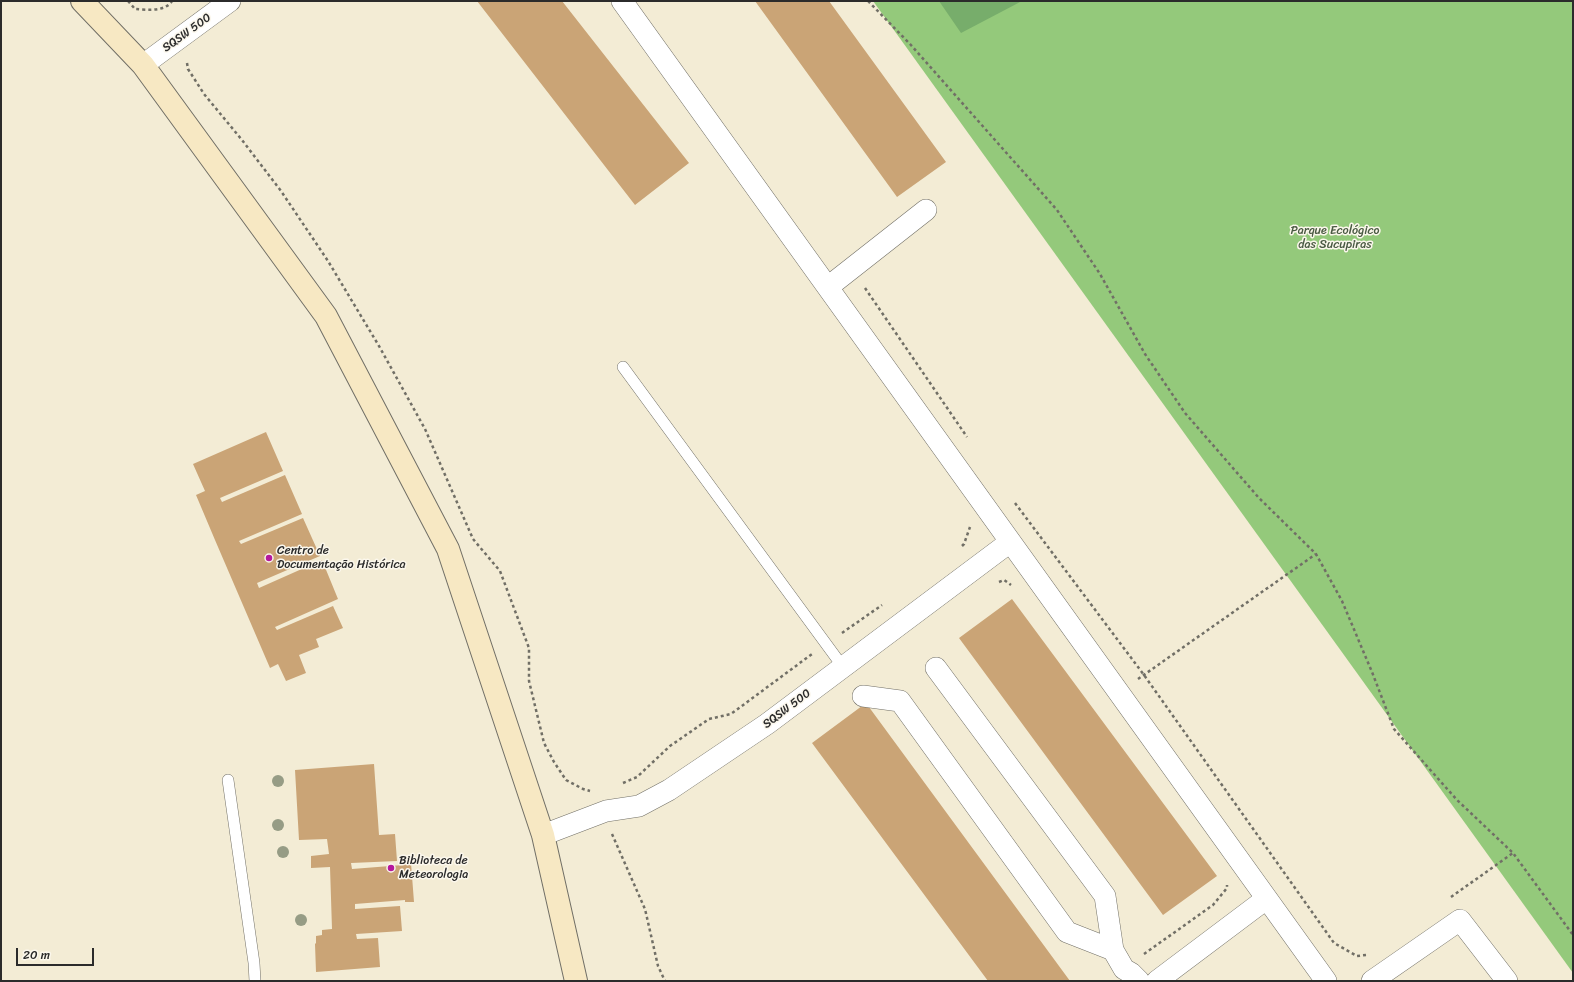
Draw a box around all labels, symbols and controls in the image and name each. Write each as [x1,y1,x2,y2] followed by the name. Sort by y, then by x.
[160,11,214,55] street label: SQSW 500
[1291,224,1379,252] park label: Parque Ecológico das Sucupiras
[277,544,406,572] place label: Centro de Documentação Histórica
[264,553,274,563] marker: Centro de Documentação Histórica
[760,686,814,732] street label: SQSW 500
[399,854,468,882] place label: Biblioteca de Meteorologia
[386,863,396,873] marker: Biblioteca de Meteorologia
[18,940,96,966] scale bar
[23,944,50,966] text: 20 m

